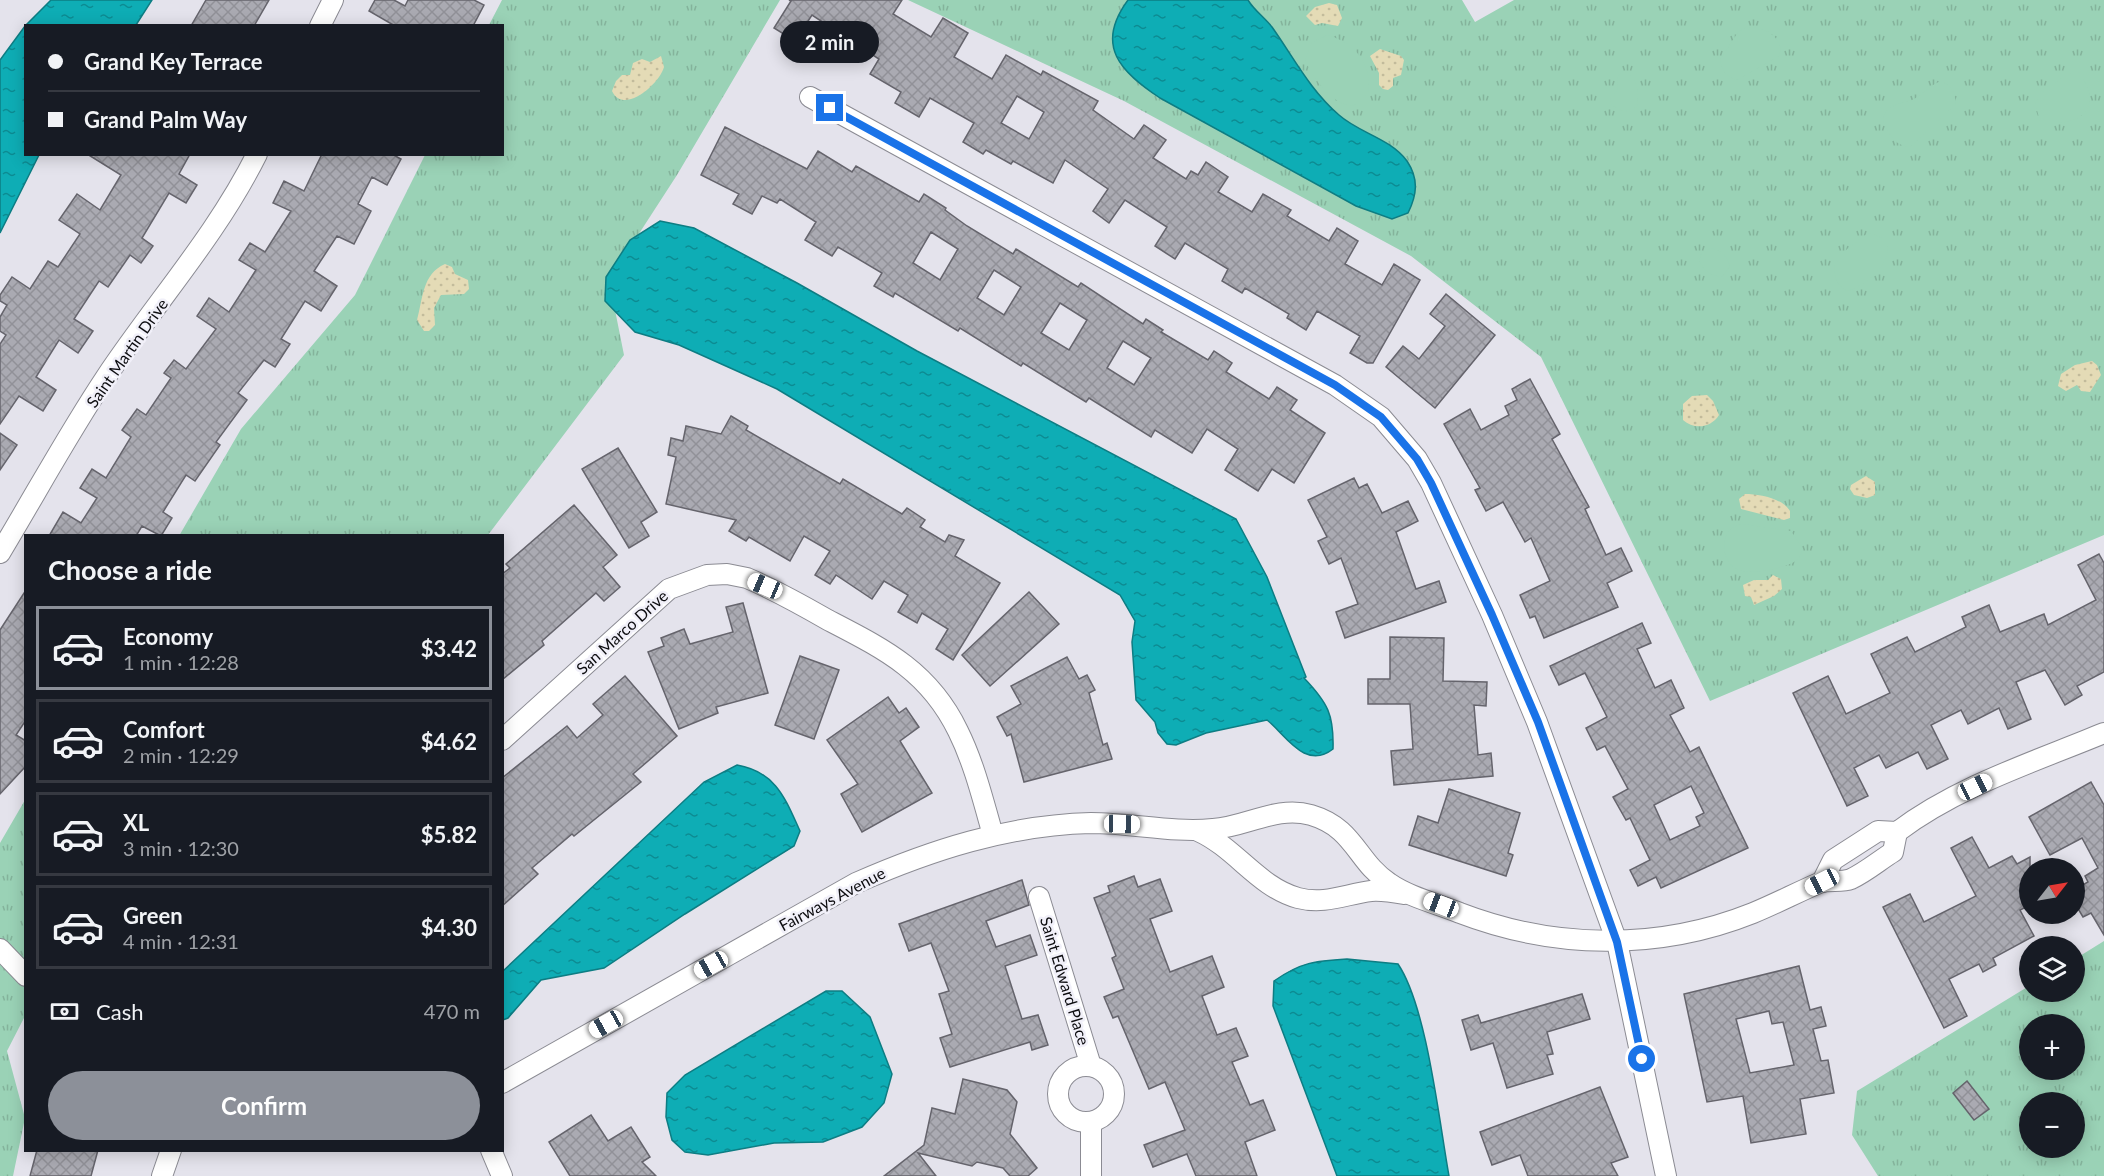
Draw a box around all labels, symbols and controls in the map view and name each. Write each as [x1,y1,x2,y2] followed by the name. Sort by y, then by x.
[780,21,880,63] callout: 2 min
[805,30,854,54] text: 2 min
[84,48,263,75] text: Grand Key Terrace
[816,94,843,121] route end
[84,106,247,133] text: Grand Palm Way
[82,295,171,411] street label: Saint Martin Drive
[48,553,212,586] text: Choose a ride
[745,571,785,601] car
[572,586,671,678] street label: San Marco Drive
[51,621,105,675] icon: car
[123,623,213,650] text: Economy
[421,635,477,662] text: $3.42
[123,650,239,674] text: 1 min · 12:28
[51,714,105,768] icon: car
[123,716,205,743] text: Comfort
[421,728,477,755] text: $4.62
[123,743,239,767] text: 2 min · 12:29
[1955,771,1995,803] car
[51,807,105,861] icon: car
[123,809,149,836] text: XL
[1104,815,1140,833] car
[421,821,477,848] text: $5.82
[123,836,239,860] text: 3 min · 12:30
[2019,858,2085,924] north arrow
[2019,858,2085,1158] map controls
[776,863,888,934] street label: Fairways Avenue
[1802,866,1842,898] car
[1421,890,1461,920] car
[51,900,105,954] icon: car
[123,902,183,929] text: Green
[421,914,477,941] text: $4.30
[1037,914,1094,1047] street label: Saint Edward Place
[123,929,239,953] text: 4 min · 12:31
[2019,936,2085,1002] button: layers
[691,948,731,982] car
[48,995,81,1028] icon: cash
[96,998,143,1025] text: Cash
[424,999,480,1023] text: 470 m
[586,1007,626,1041] car
[2019,1014,2085,1080] button: +
[1628,1045,1655,1072] route start
[48,1071,480,1140] button: Confirm
[2019,1092,2085,1158] button: −

